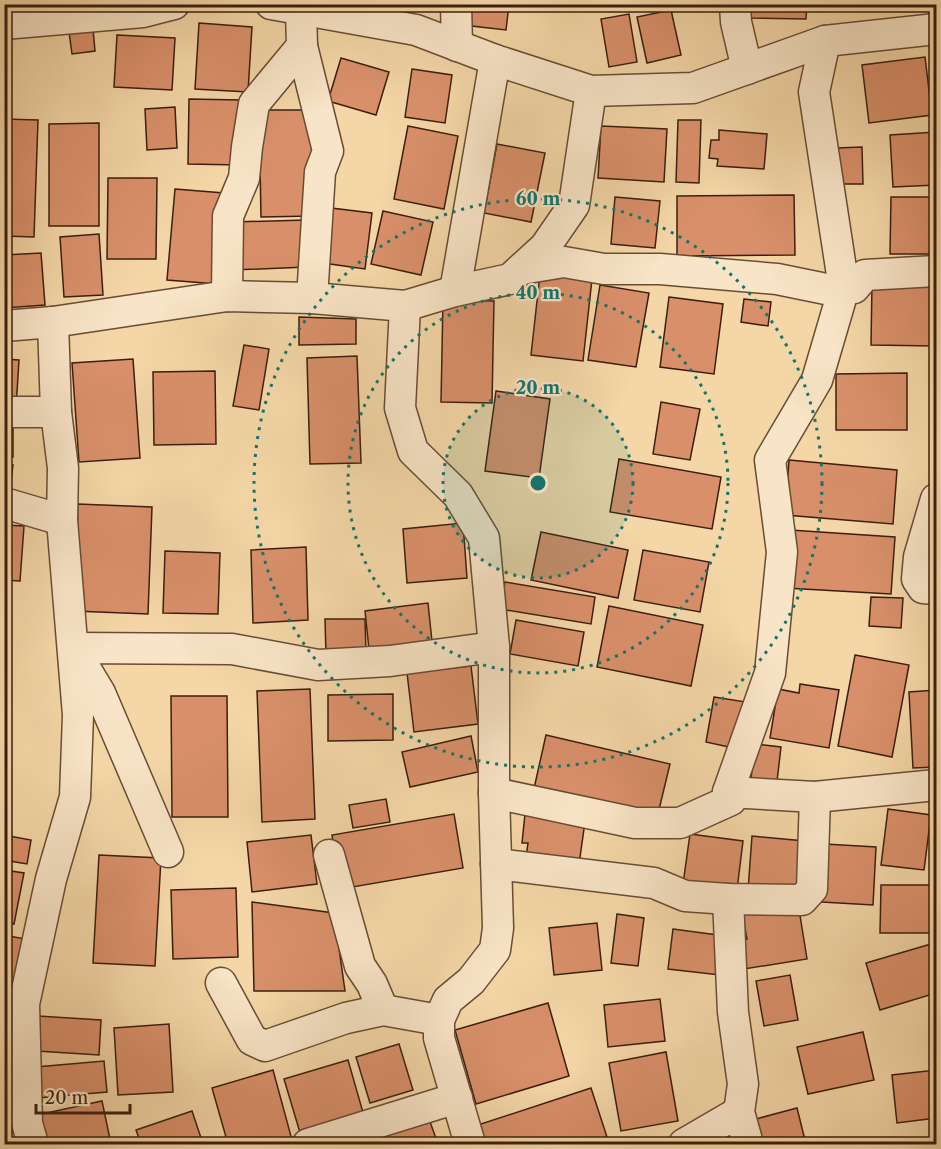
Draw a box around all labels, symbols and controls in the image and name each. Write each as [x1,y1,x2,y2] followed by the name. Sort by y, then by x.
[516,188,560,210] text: 60 m
[516,282,560,304] text: 40 m
[516,377,560,399] text: 20 m
[528,473,548,493] centre of rings
[36,1077,130,1115] scale bar
[45,1087,89,1109] text: 20 m

